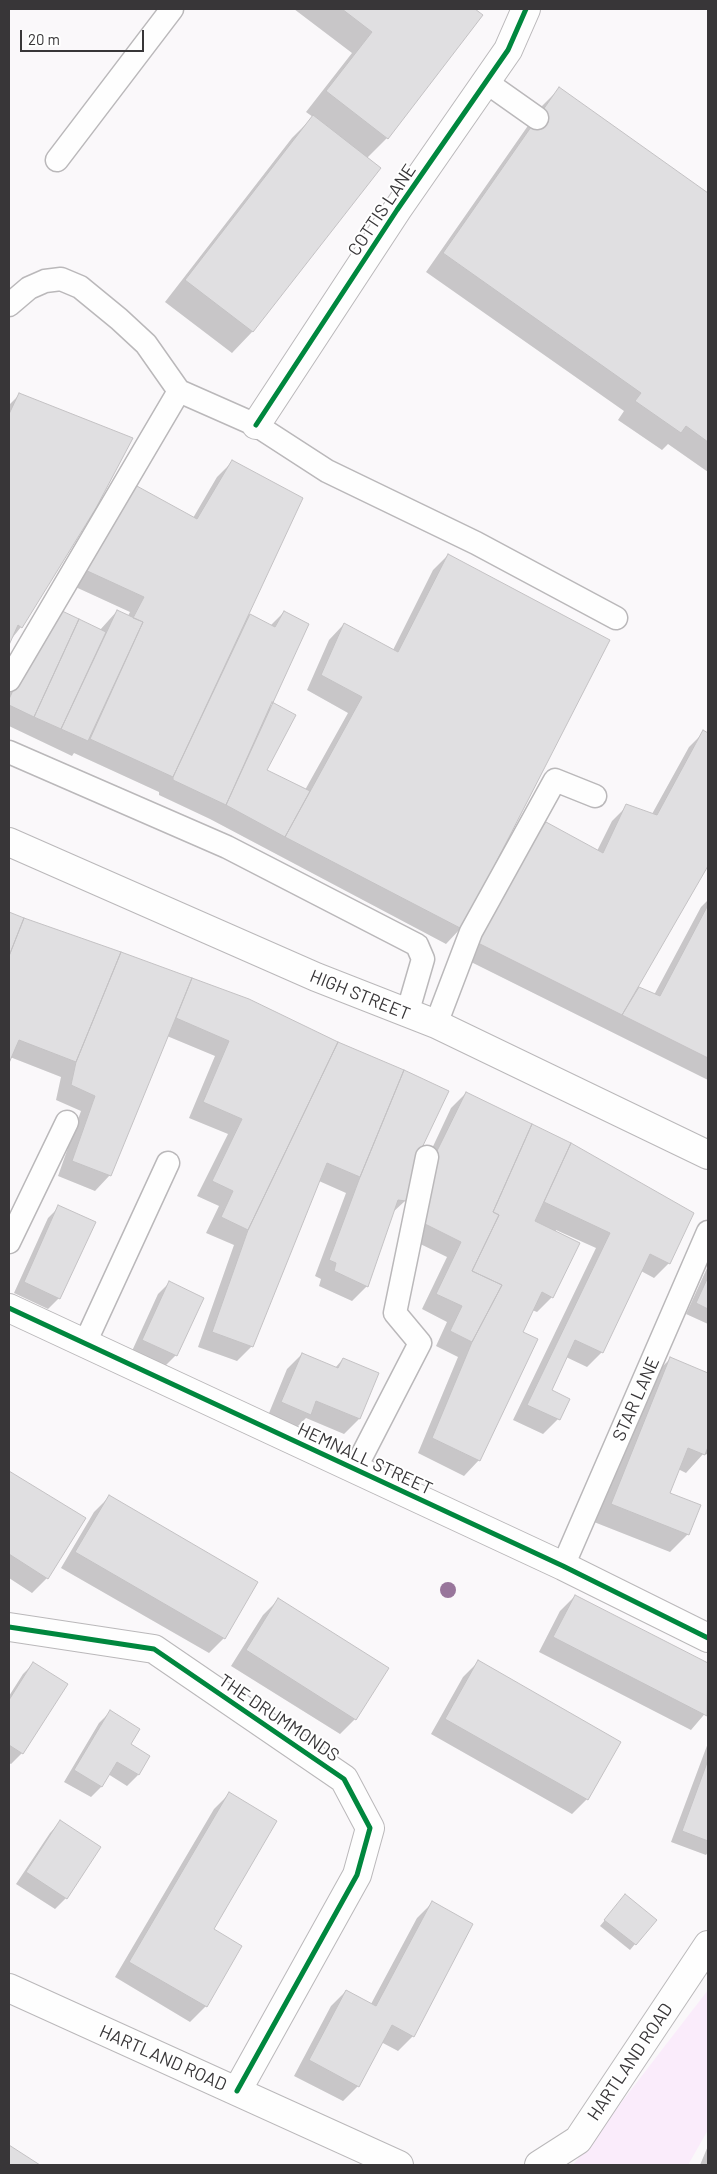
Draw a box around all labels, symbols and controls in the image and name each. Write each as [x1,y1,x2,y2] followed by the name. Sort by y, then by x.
[22,20,146,52] scale bar
[28,30,60,48] text: 20 m
[343,160,421,260] street label: COTTIS LANE
[307,965,413,1025] street label: HIGH STREET
[608,1354,664,1444] street label: STAR LANE
[294,1418,436,1500] street label: HEMNALL STREET
[215,1670,343,1766] street label: THE DRUMMONDS
[583,1999,677,2125] street label: HARTLAND ROAD
[96,2020,230,2096] street label: HARTLAND ROAD

